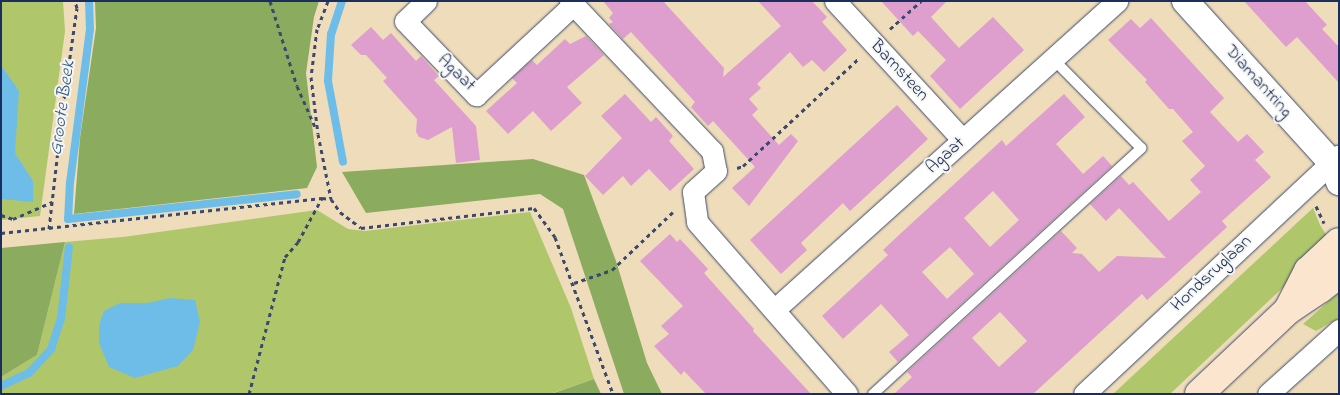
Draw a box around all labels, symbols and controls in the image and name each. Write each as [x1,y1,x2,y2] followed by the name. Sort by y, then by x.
[865,36,933,106] street label: Barnsteen
[1220,41,1296,123] street label: Diamantring
[432,50,480,96] street label: Agaat
[45,59,81,157] water label: Groote Beek
[922,133,970,179] street label: Agaat
[1167,231,1257,317] street label: Hondsruglaan

